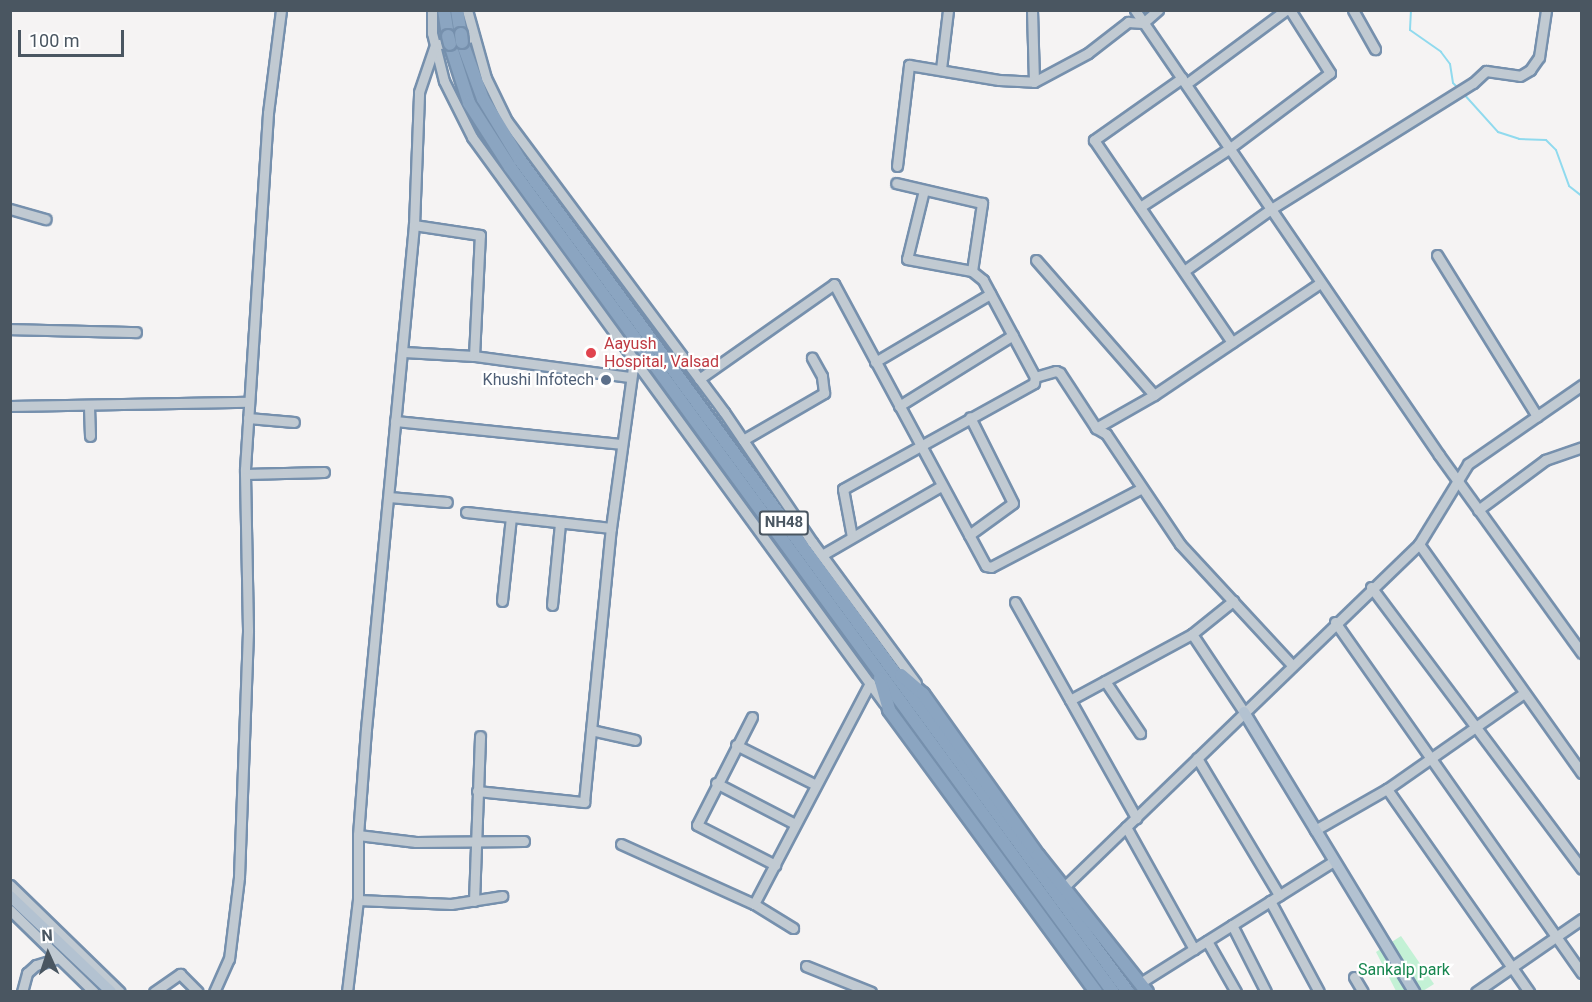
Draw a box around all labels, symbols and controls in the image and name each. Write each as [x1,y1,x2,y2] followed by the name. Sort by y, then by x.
[21,18,128,56] scale bar
[29,30,80,51] text: 100 m
[604,334,719,372] place label: Aayush Hospital, Valsad
[582,344,600,362] marker: Aayush Hospital, Valsad
[483,370,594,390] place label: Khushi Infotech
[599,373,613,387] marker: Khushi Infotech
[758,511,810,535] road number: NH48
[18,924,78,984] north arrow
[41,926,53,945] text: N
[1358,960,1450,980] park label: Sankalp park

